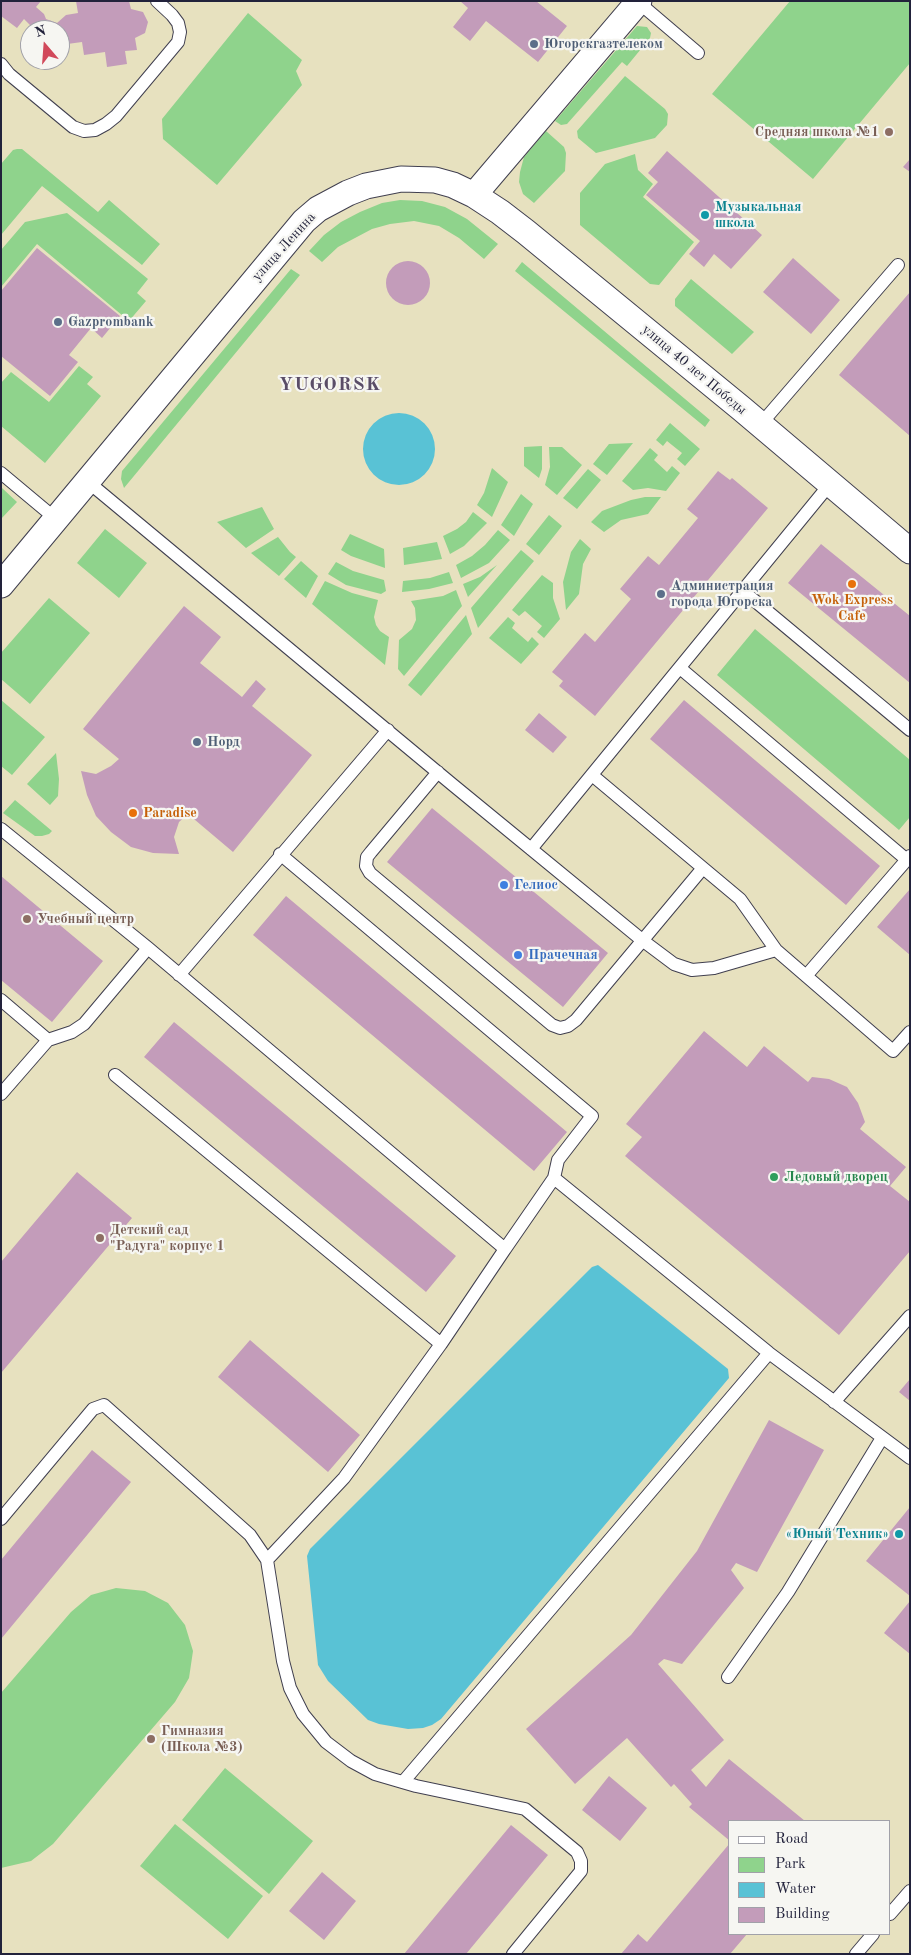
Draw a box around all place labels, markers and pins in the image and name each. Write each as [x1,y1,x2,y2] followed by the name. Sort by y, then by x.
[544,36,663,52] place label: Югорскгазтелеком
[528,38,540,50] marker: Югорскгазтелеком
[755,124,879,140] place label: Средняя школа №1
[883,126,895,138] marker: Средняя школа №1
[715,199,802,232] place label: Музыкальная школа
[699,209,711,221] marker: Музыкальная школа
[68,314,154,330] place label: Gazprombank
[52,316,64,328] marker: Gazprombank
[671,578,773,610] place label: Администрация города Югорска
[846,578,858,590] marker: Wok Express Cafe
[655,588,667,600] marker: Администрация города Югорска
[811,592,893,624] place label: Wok Express Cafe
[207,734,240,750] place label: Норд
[191,736,203,748] marker: Норд
[143,805,197,821] place label: Paradise
[127,807,139,819] marker: Paradise
[514,877,558,893] place label: Гелиос
[498,879,510,891] marker: Гелиос
[37,911,134,927] place label: Учебный центр
[21,913,33,925] marker: Учебный центр
[528,947,598,963] place label: Прачечная
[512,949,524,961] marker: Прачечная
[784,1169,888,1185] place label: Ледовый дворец
[768,1171,780,1183] marker: Ледовый дворец
[110,1222,225,1254] place label: Детский сад "Радуга" корпус 1
[94,1232,106,1244] marker: Детский сад "Радуга" корпус 1
[785,1526,889,1542] place label: «Юный Техник»
[893,1528,905,1540] marker: «Юный Техник»
[161,1723,243,1755] place label: Гимназия (Школа №3)
[145,1733,157,1745] marker: Гимназия (Школа №3)

